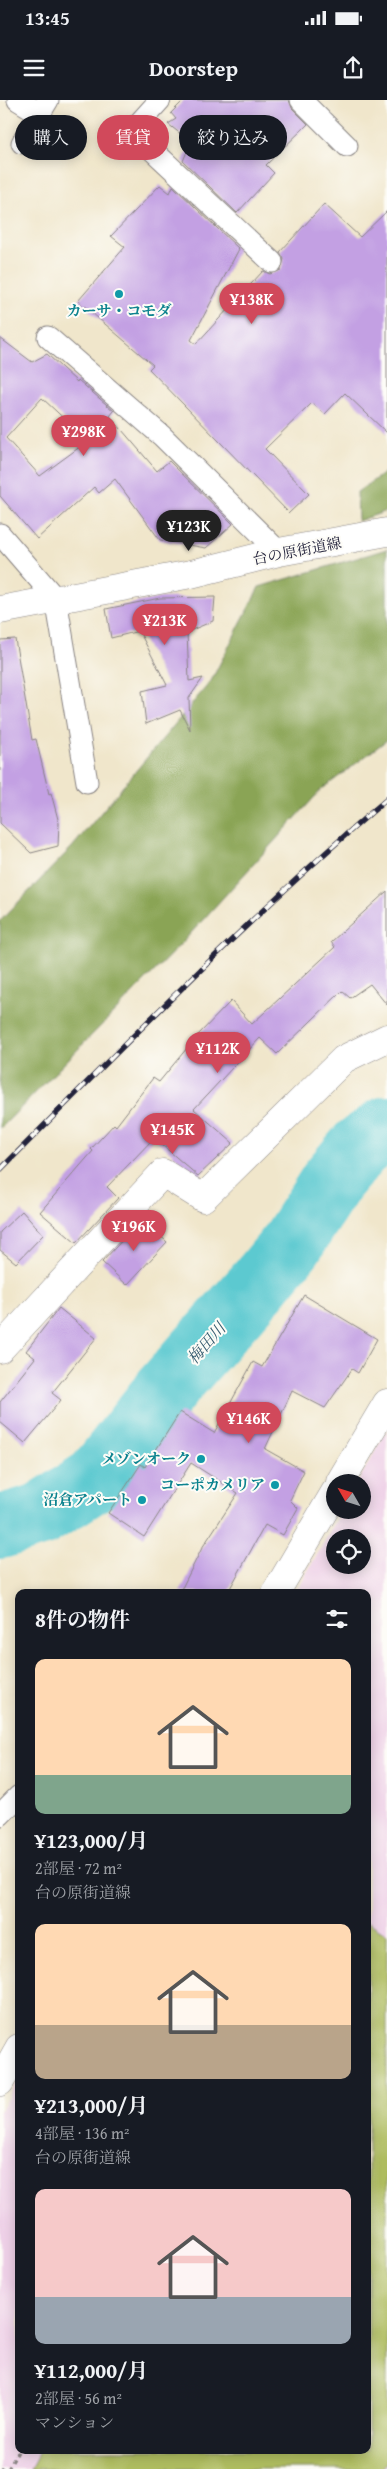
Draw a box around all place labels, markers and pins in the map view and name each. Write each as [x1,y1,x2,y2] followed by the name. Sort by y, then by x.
[217,282,287,325] pin: ¥138K
[113,288,125,300] marker: カーサ・コモダ
[66,300,172,321] place label: カーサ・コモダ
[49,414,119,457] pin: ¥298K
[154,510,224,552] pin: ¥123K
[130,604,200,646] pin: ¥213K
[183,1032,253,1074] pin: ¥112K
[138,1112,208,1155] pin: ¥145K
[99,1210,169,1252] pin: ¥196K
[214,1402,284,1444] pin: ¥146K
[101,1448,191,1469] place label: メゾンオーク
[195,1453,207,1465] marker: メゾンオーク
[160,1474,265,1495] place label: コーポカメリア
[269,1479,281,1491] marker: コーポカメリア
[43,1489,132,1510] place label: 沼倉アパート
[136,1494,148,1506] marker: 沼倉アパート

